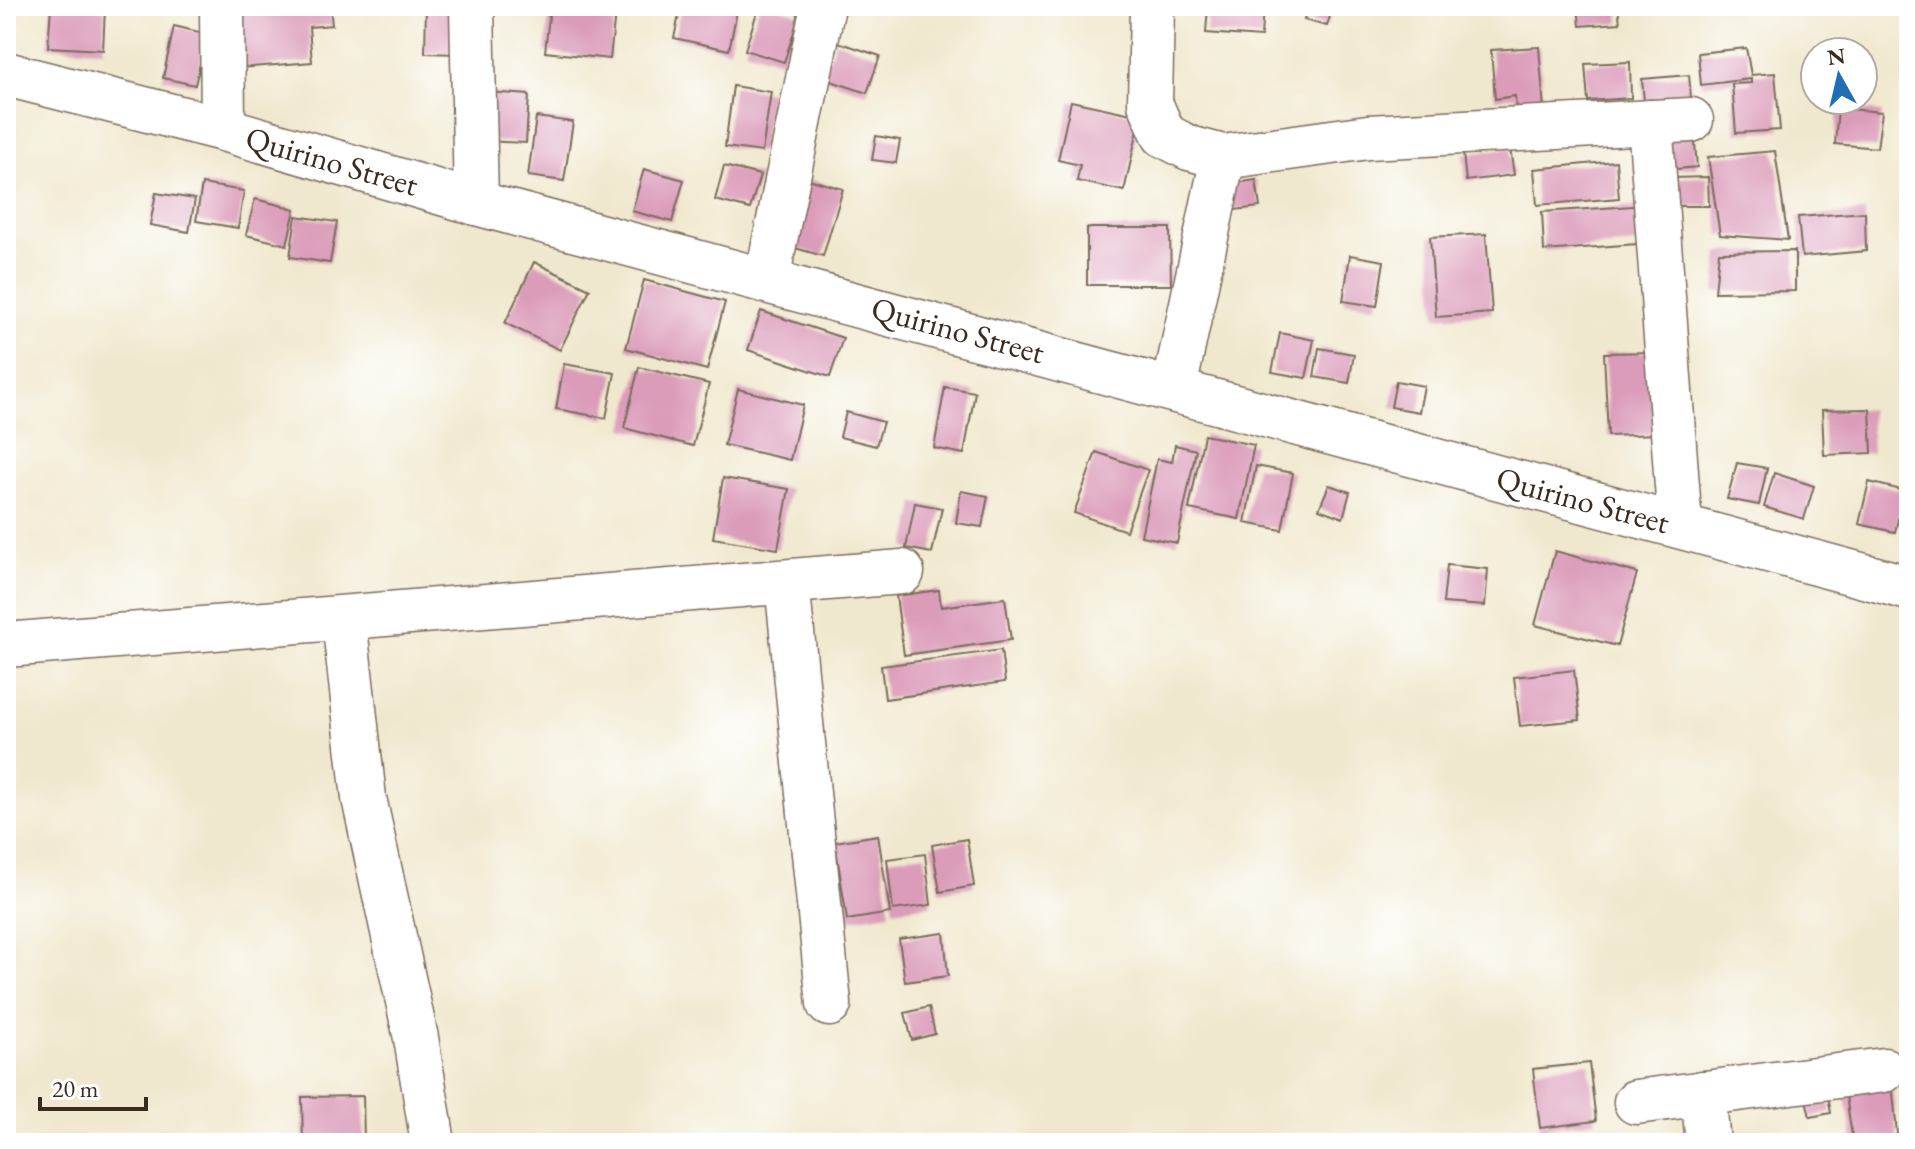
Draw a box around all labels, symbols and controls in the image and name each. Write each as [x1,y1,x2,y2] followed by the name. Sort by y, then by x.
[1799,36,1879,116] north arrow
[1825,41,1847,72] text: N
[241,116,423,206] street label: Quirino Street
[867,287,1049,373] street label: Quirino Street
[1492,457,1674,543] street label: Quirino Street
[40,1061,146,1111] scale bar
[52,1073,99,1104] text: 20 m

